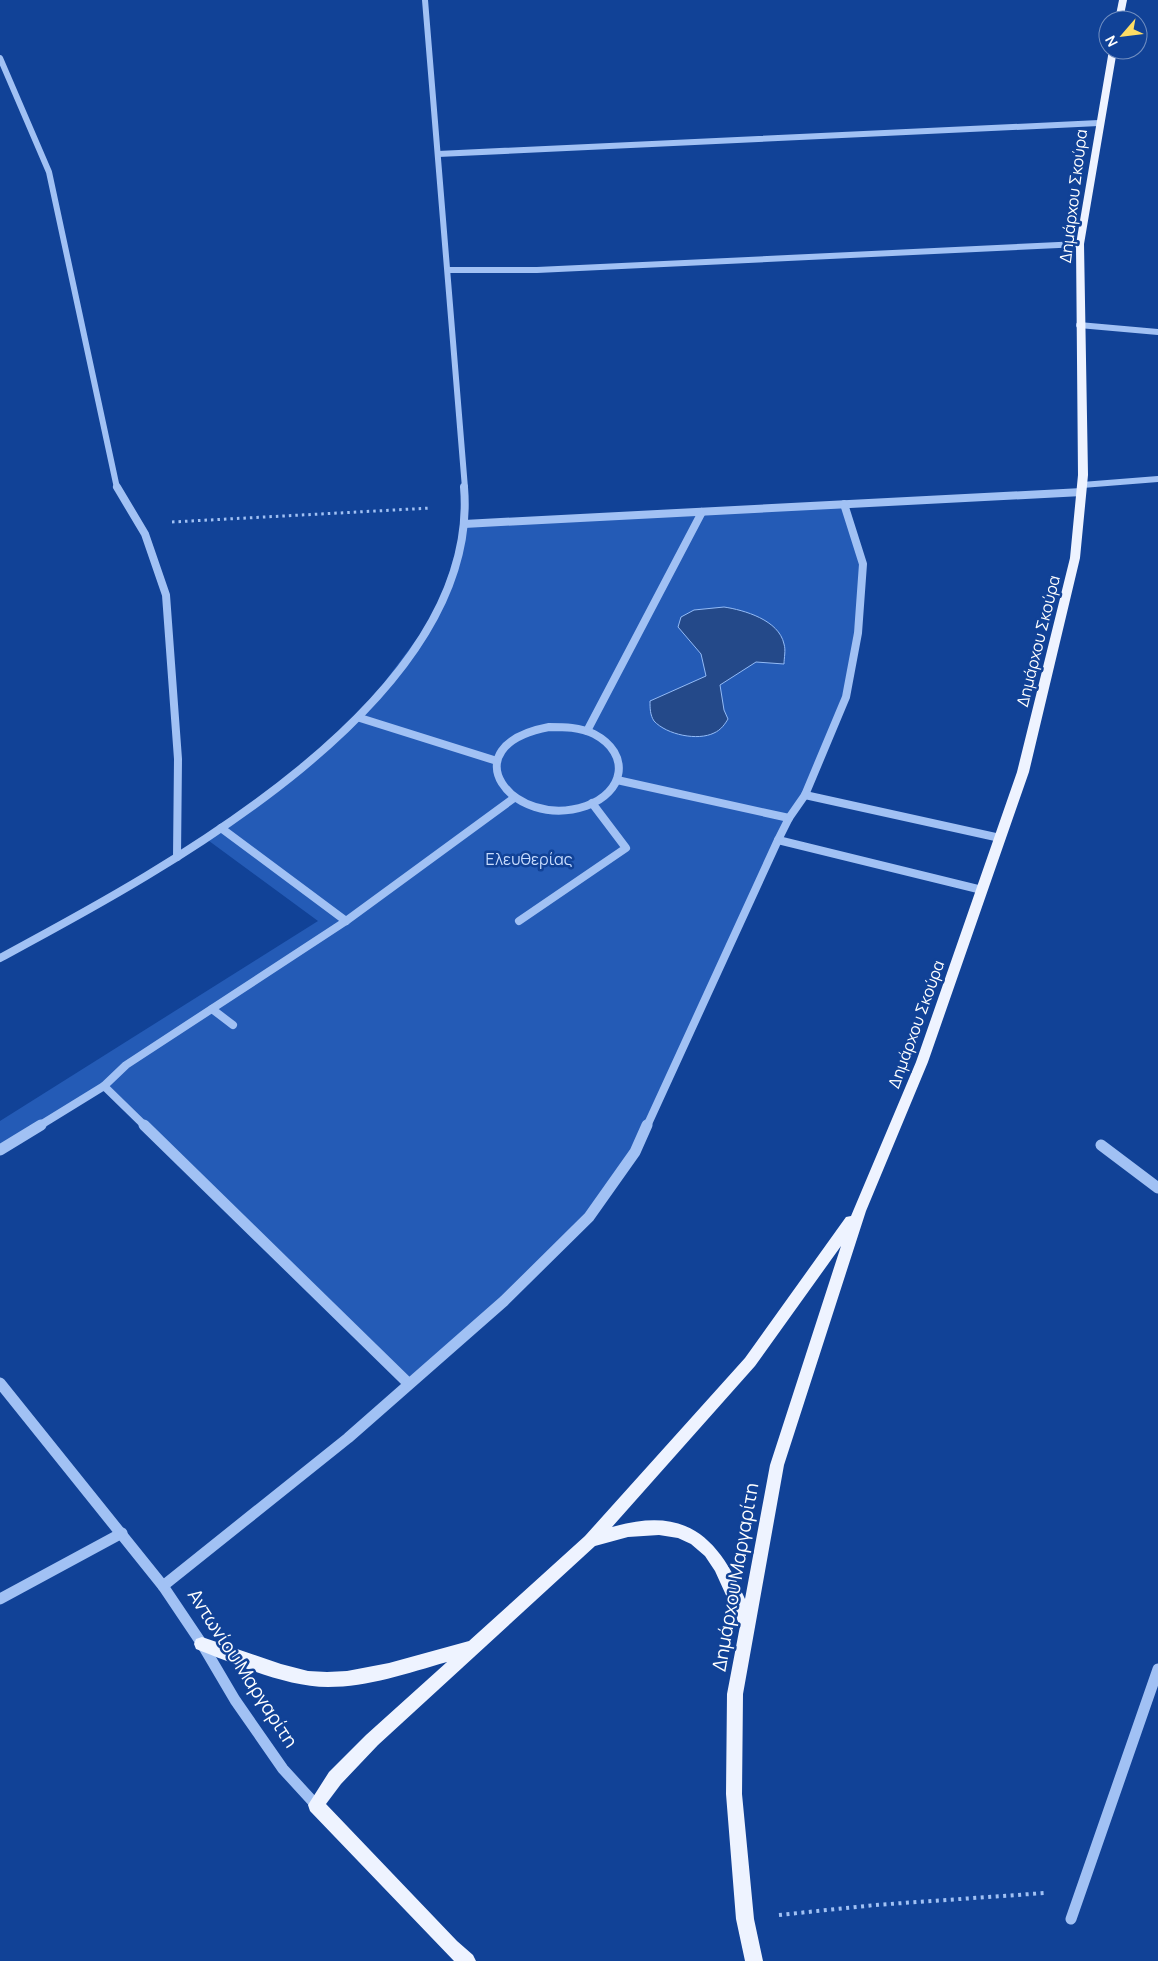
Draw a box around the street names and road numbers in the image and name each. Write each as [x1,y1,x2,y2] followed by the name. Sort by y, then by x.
[1054,128,1092,264] street label: Δημάρχου Σκούρα
[1011,573,1065,709] street label: Δημάρχου Σκούρα
[883,957,949,1091] street label: Δημάρχου Σκούρα
[706,1481,764,1673] street label: Δημάρχου Μαργαρίτη
[182,1584,304,1752] street label: Αντωνίου Μαργαρίτη

